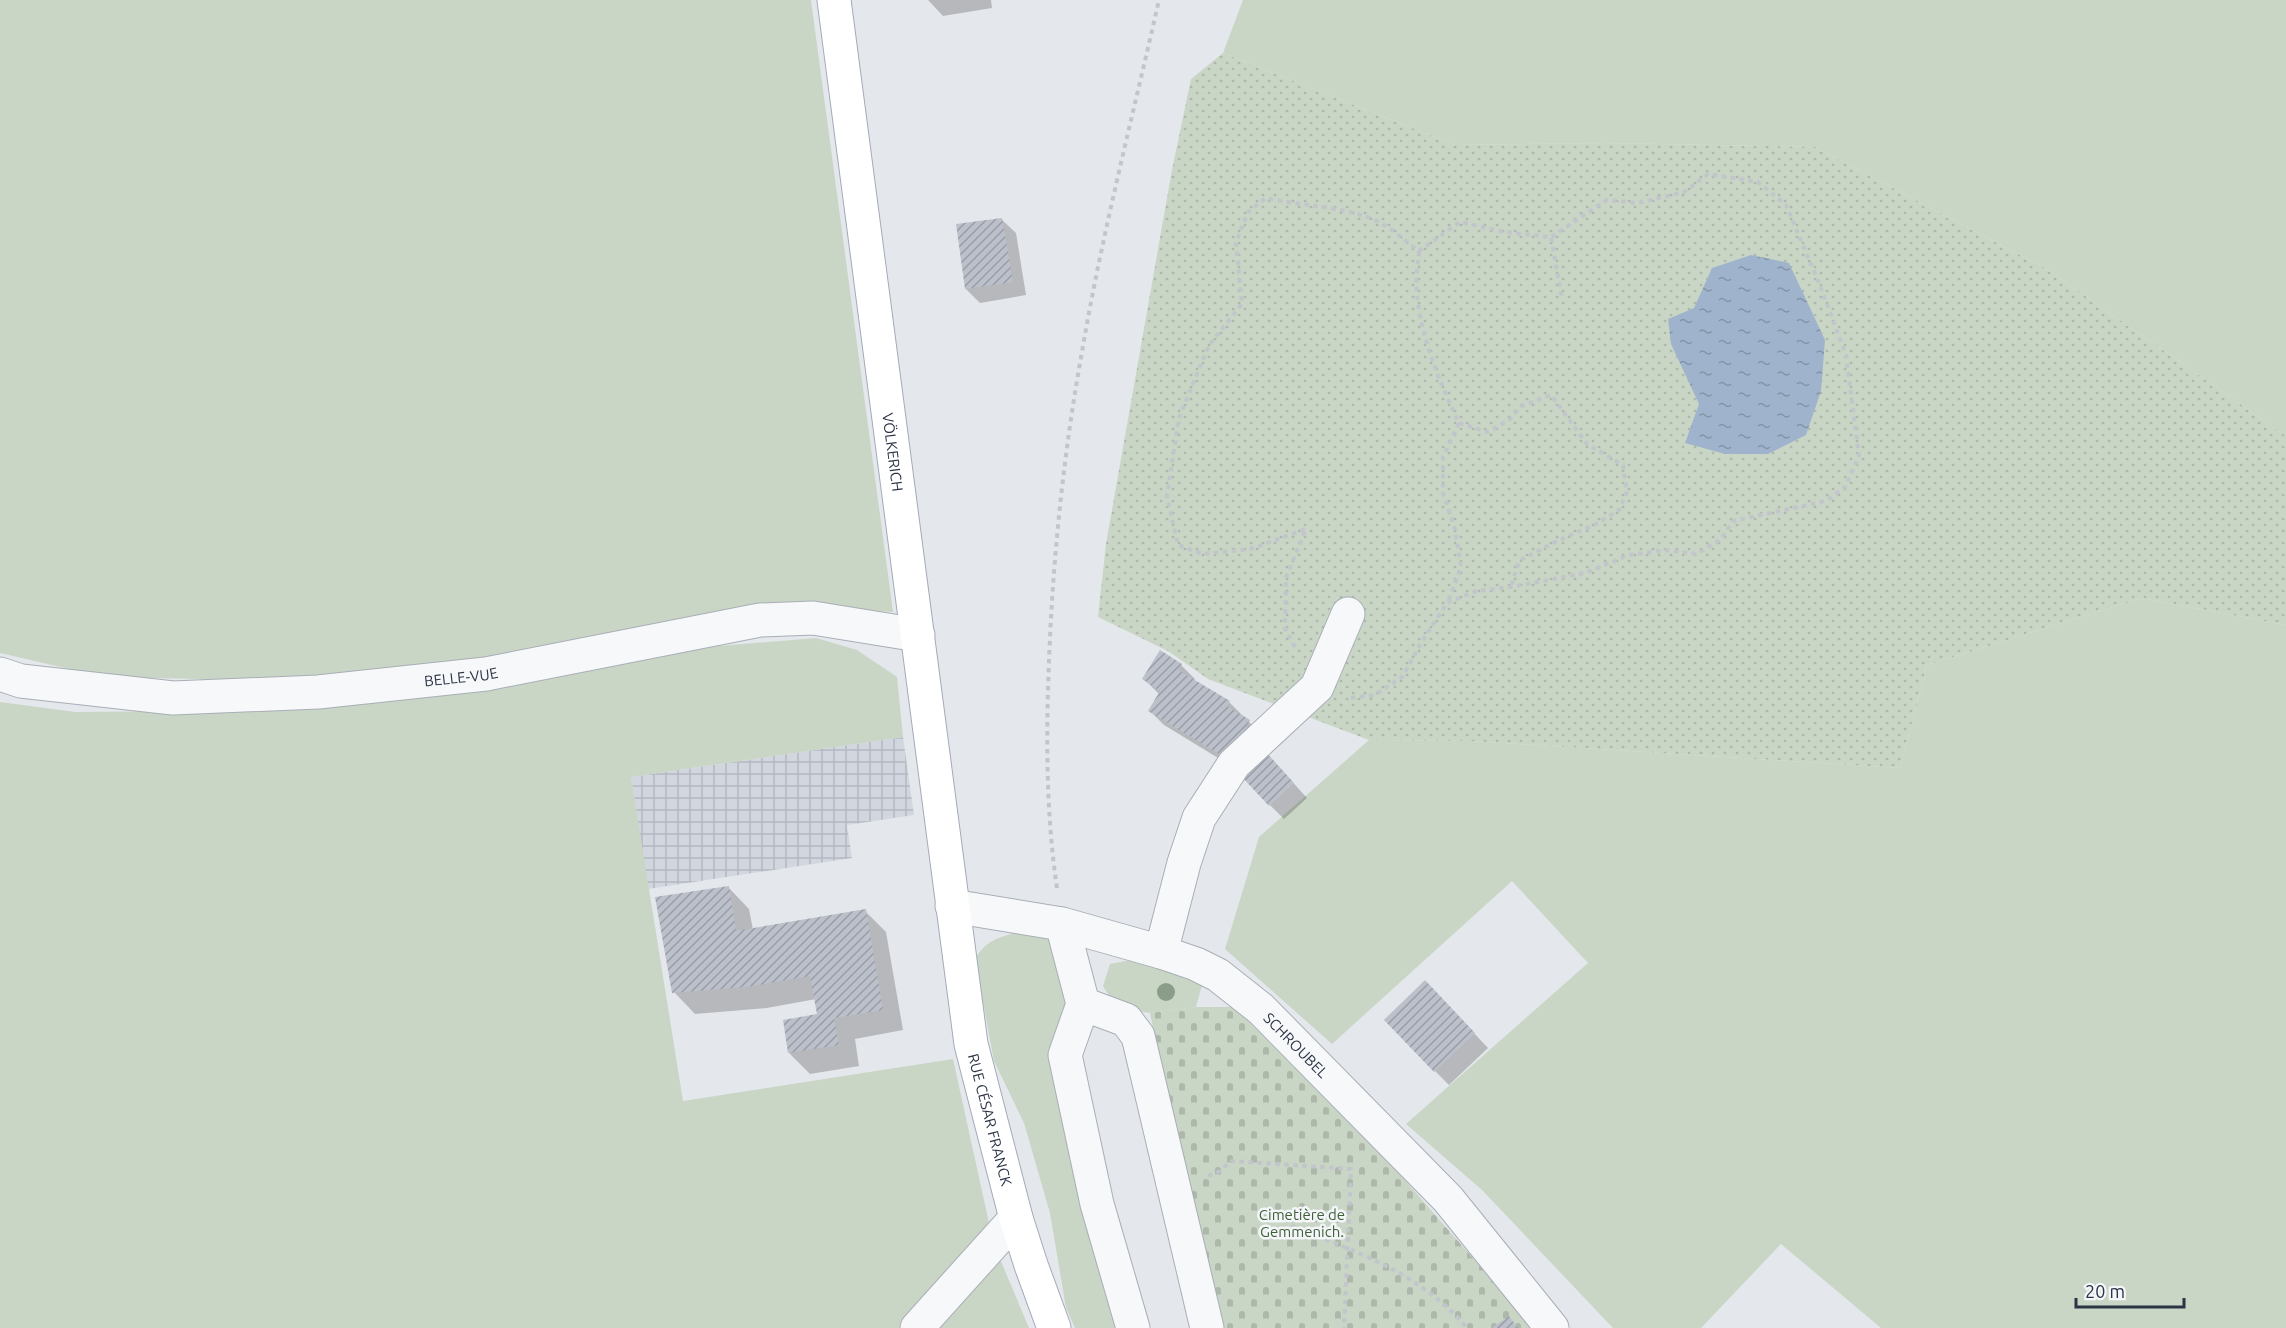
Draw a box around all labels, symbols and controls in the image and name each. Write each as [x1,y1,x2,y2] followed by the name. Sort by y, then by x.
[880,412,907,492] street label: VÖLKERICH
[423,663,499,689] street label: BELLE-VUE
[1261,1009,1332,1081] street label: SCHROUBEL
[965,1052,1016,1188] street label: RUE CÉSAR FRANCK
[1259,1206,1345,1240] park label: Cimetière de Gemmenich.
[2076,1271,2184,1309] scale bar
[2085,1281,2125,1301] text: 20 m

